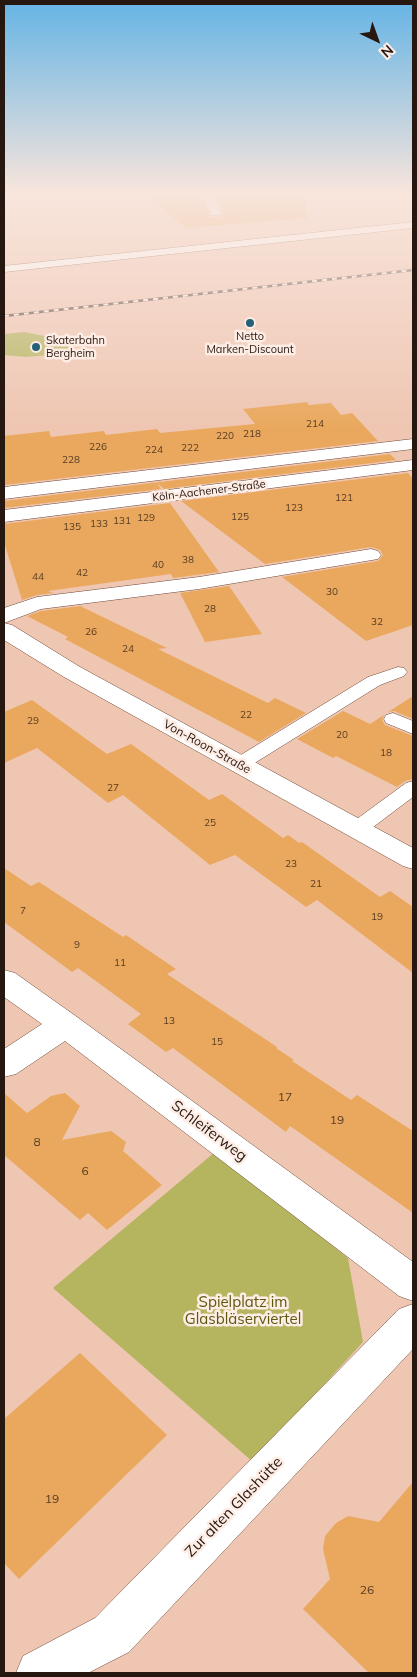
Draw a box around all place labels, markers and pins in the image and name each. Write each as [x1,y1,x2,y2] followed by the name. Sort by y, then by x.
[244,317,256,329] marker: Netto Marken-Discount
[206,330,294,356] place label: Netto Marken-Discount
[46,334,105,360] place label: Skaterbahn Bergheim
[30,341,42,353] marker: Skaterbahn Bergheim

